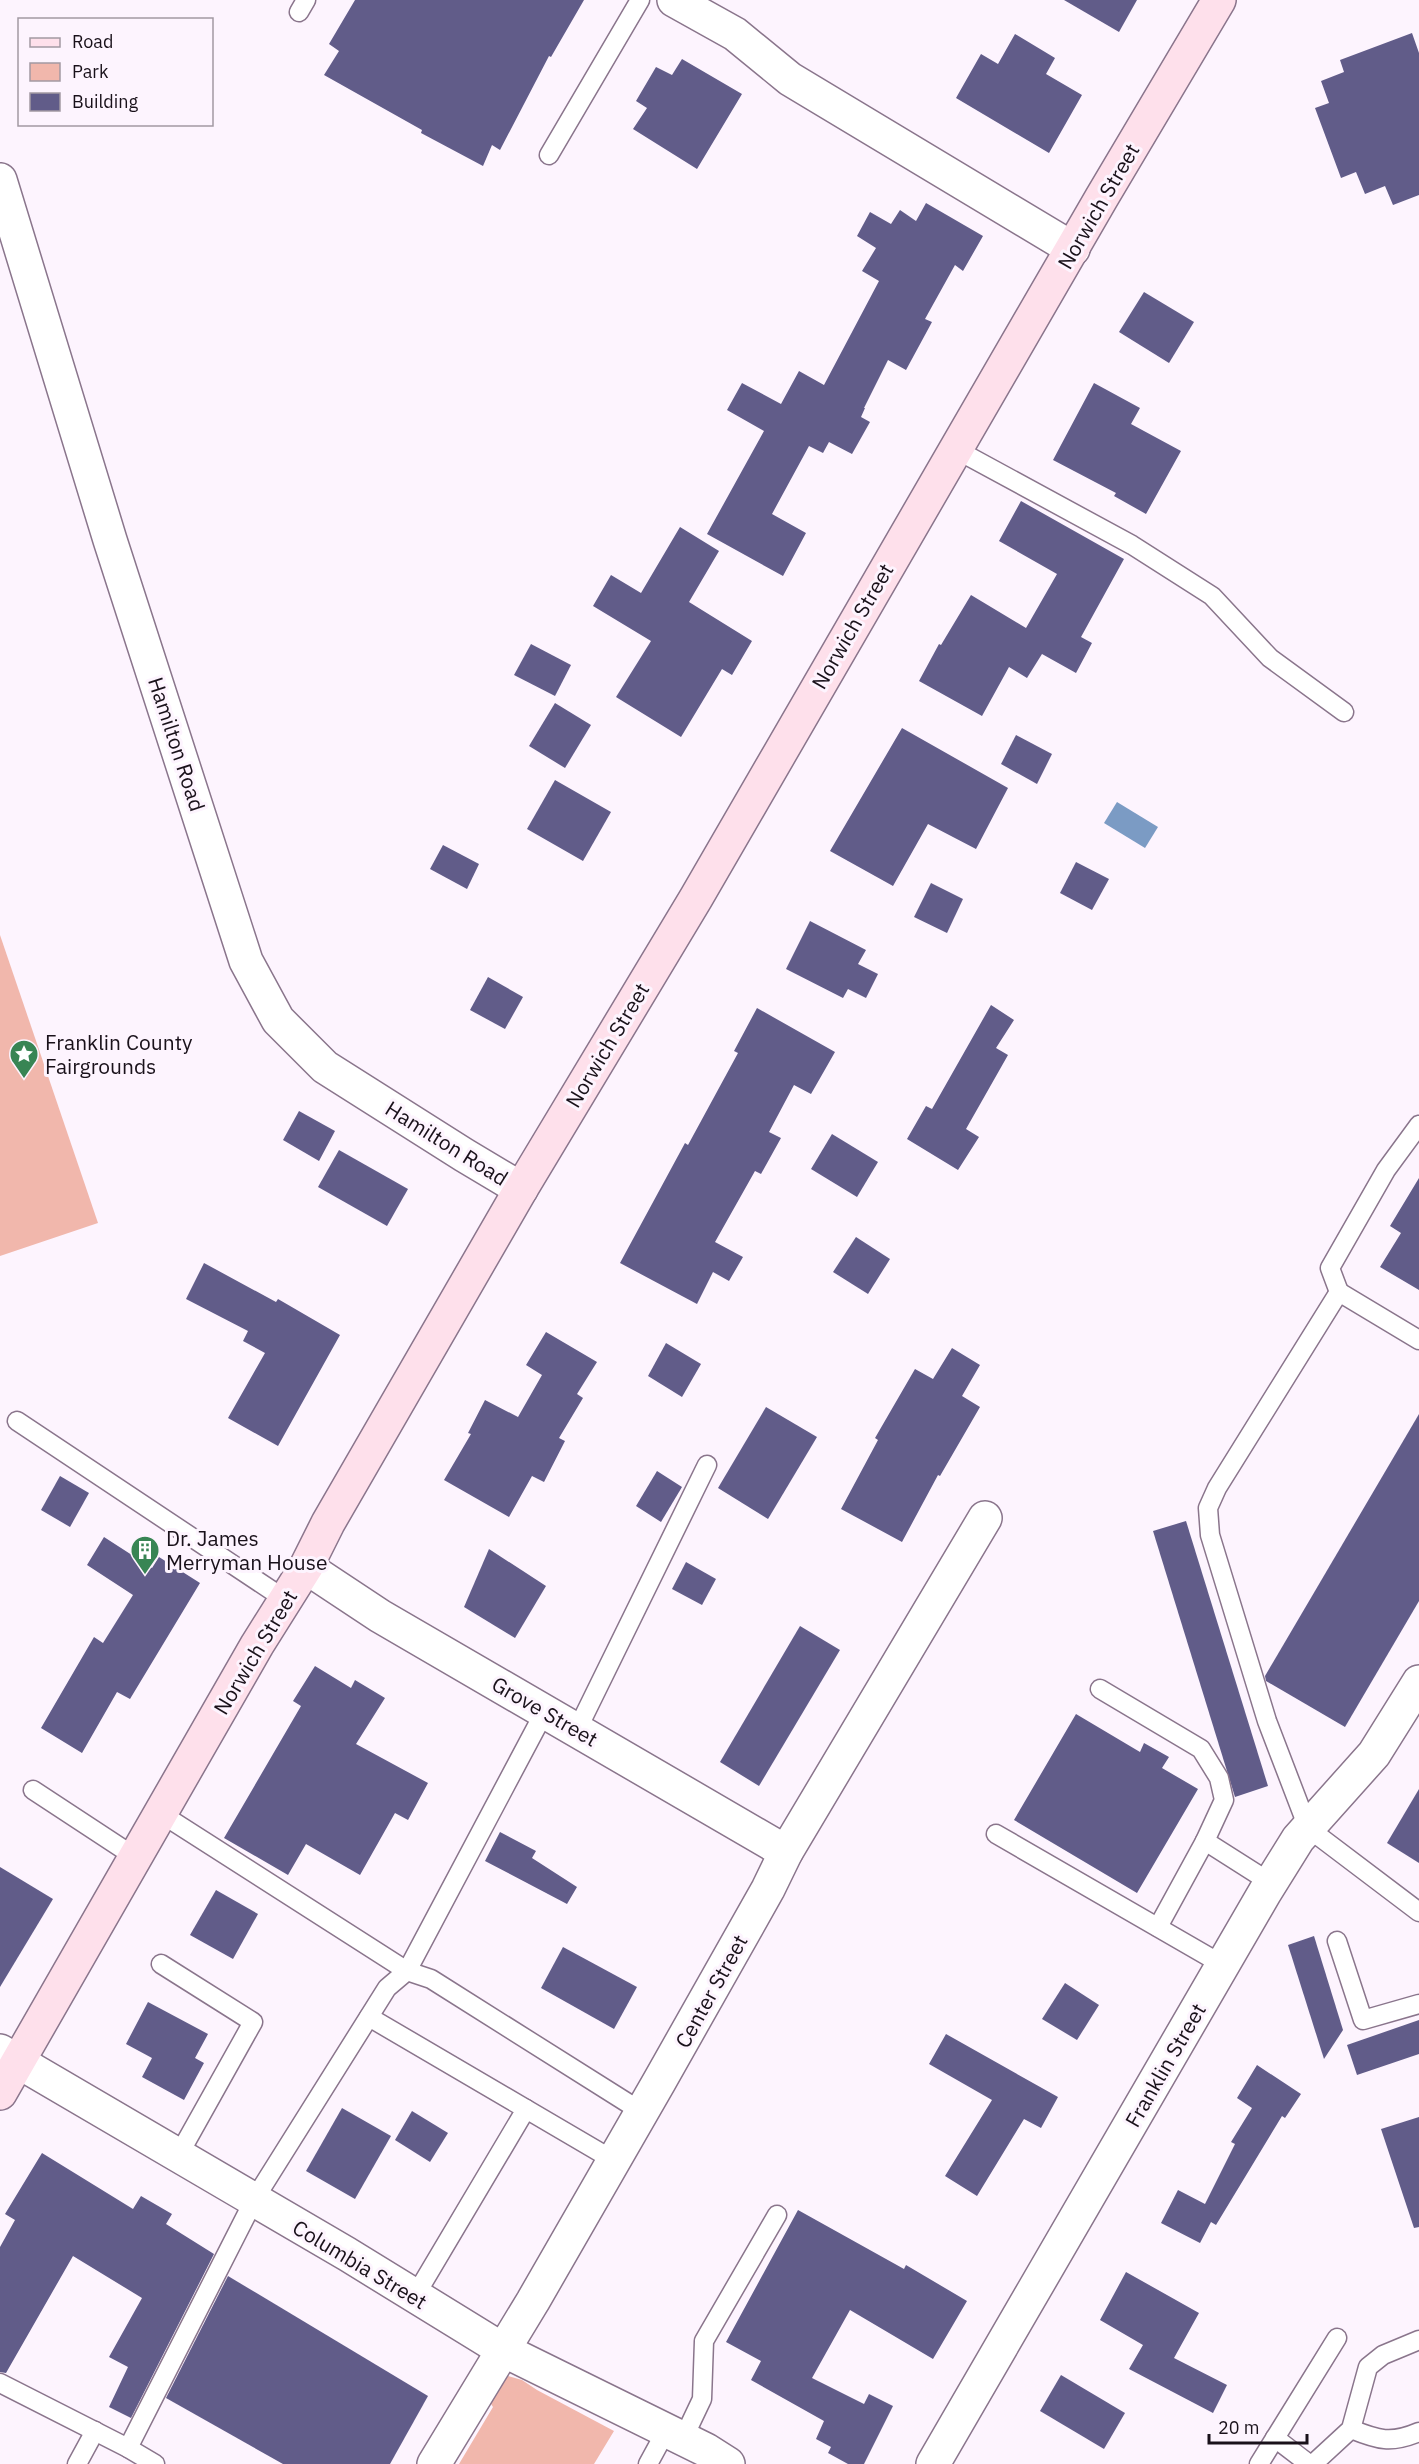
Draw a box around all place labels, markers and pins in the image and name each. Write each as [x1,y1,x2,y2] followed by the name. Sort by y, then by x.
[45,1028,193,1080] place label: Franklin County Fairgrounds
[8,1038,40,1080] place icon: Franklin County Fairgrounds
[166,1524,327,1576] place label: Dr. James Merryman House
[129,1534,161,1576] building icon: Dr. James Merryman House

